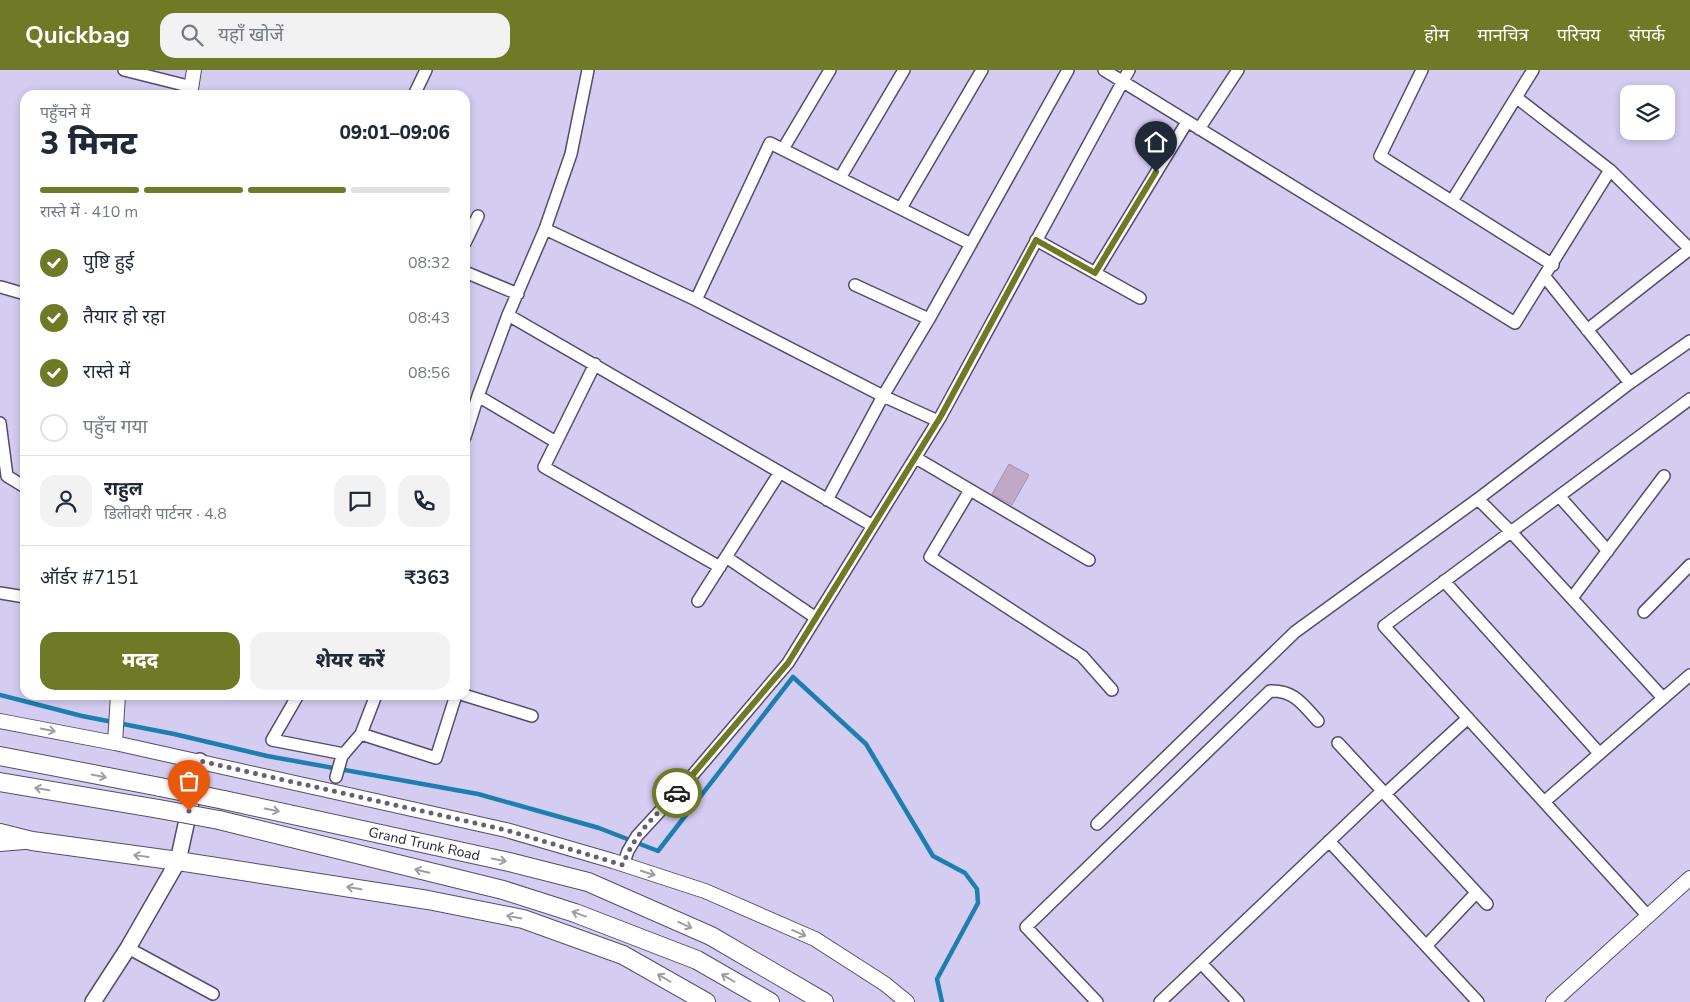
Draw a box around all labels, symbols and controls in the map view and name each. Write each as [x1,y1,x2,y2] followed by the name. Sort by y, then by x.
[160,13,510,58] search box
[25,19,130,51] text: Quickbag
[178,21,206,49] icon: search
[218,22,284,48] text: यहाँ खोजें
[1424,23,1449,47] text: होम
[1477,23,1529,47] text: मानचित्र
[1557,23,1601,47] text: परिचय
[1629,23,1665,47] text: संपर्क
[1620,85,1675,140] map controls
[1620,85,1675,140] button: layers
[40,102,90,124] text: पहुँचने में
[339,120,450,146] text: 09:01–09:06
[1135,121,1177,172] pin
[40,122,137,165] text: 3 मिनट
[1142,128,1170,156] icon: home
[40,201,138,223] text: रास्ते में · 410 m
[40,249,68,277] icon: check
[83,249,134,275] text: पुष्टि हुई
[408,252,450,274] text: 08:32
[40,304,68,332] icon: check
[83,304,165,330] text: तैयार हो रहा
[408,307,450,329] text: 08:43
[40,359,68,387] icon: check
[83,359,130,385] text: रास्ते में
[408,362,450,384] text: 08:56
[83,414,147,440] text: पहुँच गया
[40,475,92,527] button: person
[334,475,386,527] button: chat
[398,475,450,527] button: phone
[104,476,143,502] text: राहुल
[104,503,227,525] text: डिलीवरी पार्टनर · 4.8
[40,565,139,591] text: ऑर्डर #7151
[404,565,450,591] text: ₹363
[40,632,240,690] button: मदद
[250,632,450,690] button: शेयर करें
[40,726,56,735] one-way arrow
[168,760,210,811] pin
[175,767,203,795] icon: bag
[652,768,702,818] courier
[91,771,107,781] one-way arrow
[663,779,691,807] icon: car
[34,784,50,794] one-way arrow
[264,806,280,815] one-way arrow
[367,822,482,865] street label: Grand Trunk Road
[133,851,149,861] one-way arrow
[491,856,507,865] one-way arrow
[415,866,431,875] one-way arrow
[640,869,656,878] one-way arrow
[346,883,362,893] one-way arrow
[571,909,587,918] one-way arrow
[506,912,522,921] one-way arrow
[677,920,692,930] one-way arrow
[791,928,806,938] one-way arrow
[657,972,671,982] one-way arrow
[721,972,736,982] one-way arrow

